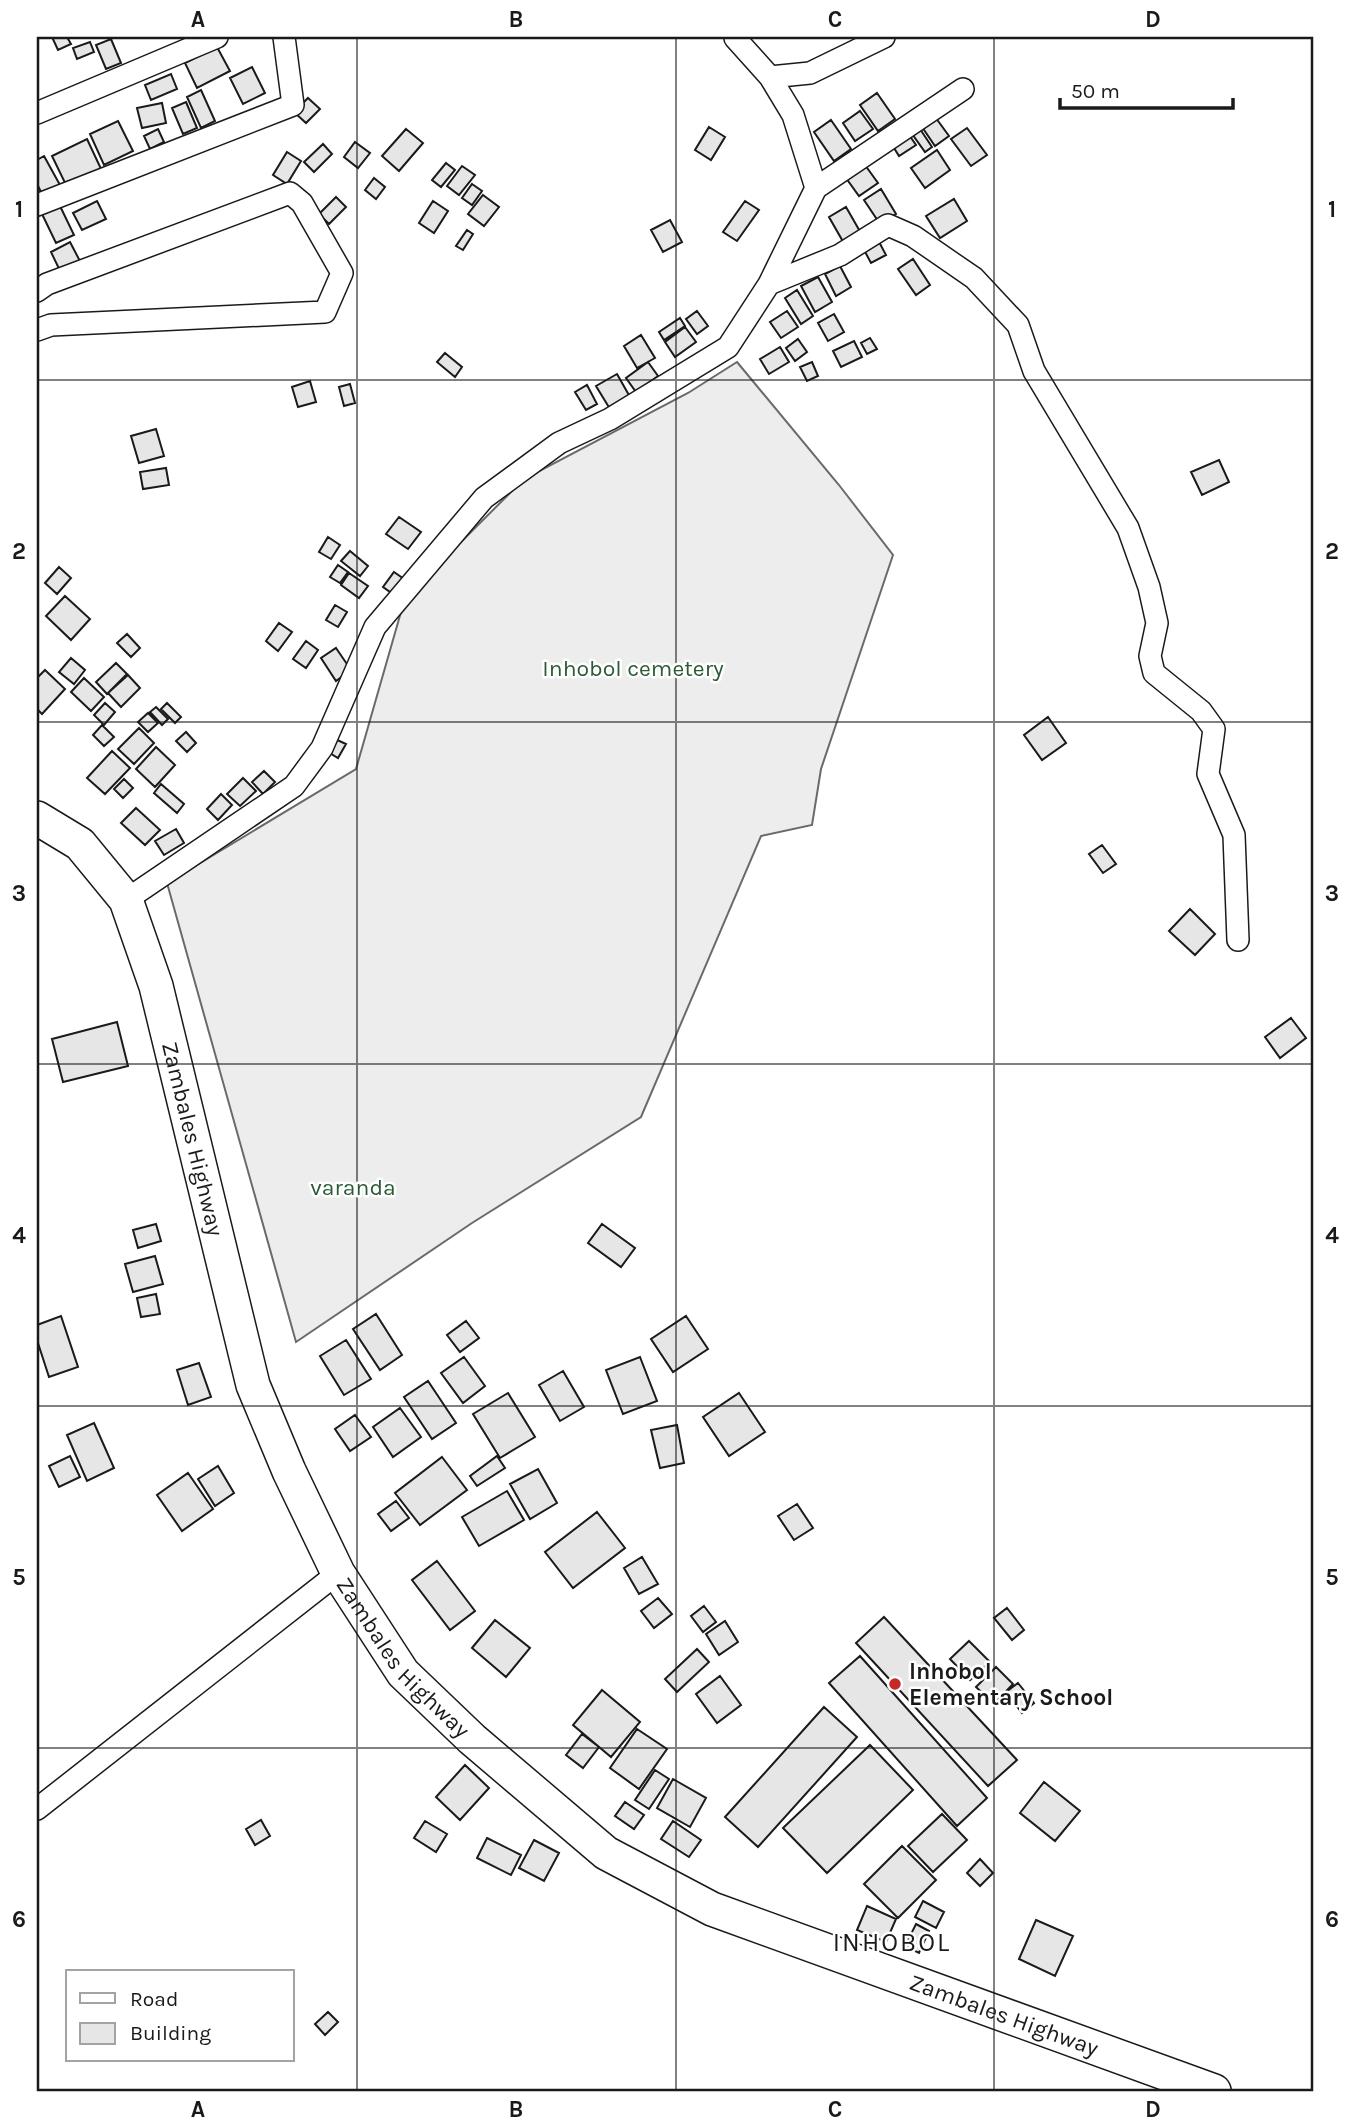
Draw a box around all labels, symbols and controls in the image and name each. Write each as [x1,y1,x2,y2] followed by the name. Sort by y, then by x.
[191,6,205,33] text: A
[509,6,523,33] text: B
[828,6,842,33] text: C
[1145,6,1161,33] text: D
[1060,66,1234,110] scale bar
[1071,79,1120,103] text: 50 m
[15,196,23,223] text: 1
[1328,196,1336,223] text: 1
[12,538,26,565] text: 2
[1325,538,1339,565] text: 2
[542,655,724,682] park label: Inhobol cemetery
[12,880,26,907] text: 3
[1325,880,1339,907] text: 3
[156,1039,229,1239] street label: Zambales Highway
[310,1174,396,1201] park label: varanda
[12,1222,26,1249] text: 4
[1325,1222,1339,1249] text: 4
[12,1564,26,1591] text: 5
[1325,1564,1339,1591] text: 5
[330,1572,475,1744] street label: Zambales Highway
[909,1658,1113,1711] place label: Inhobol Elementary School
[887,1676,903,1692] marker: Inhobol Elementary School
[12,1906,26,1933] text: 6
[1325,1906,1339,1933] text: 6
[833,1927,951,1958] district label: INHOBOL
[906,1969,1102,2062] street label: Zambales Highway
[66,1970,294,2062] legend
[130,1987,178,2011] text: Road
[130,2021,211,2045] text: Building
[191,2096,205,2123] text: A
[509,2096,523,2123] text: B
[828,2096,842,2123] text: C
[1145,2096,1161,2123] text: D

